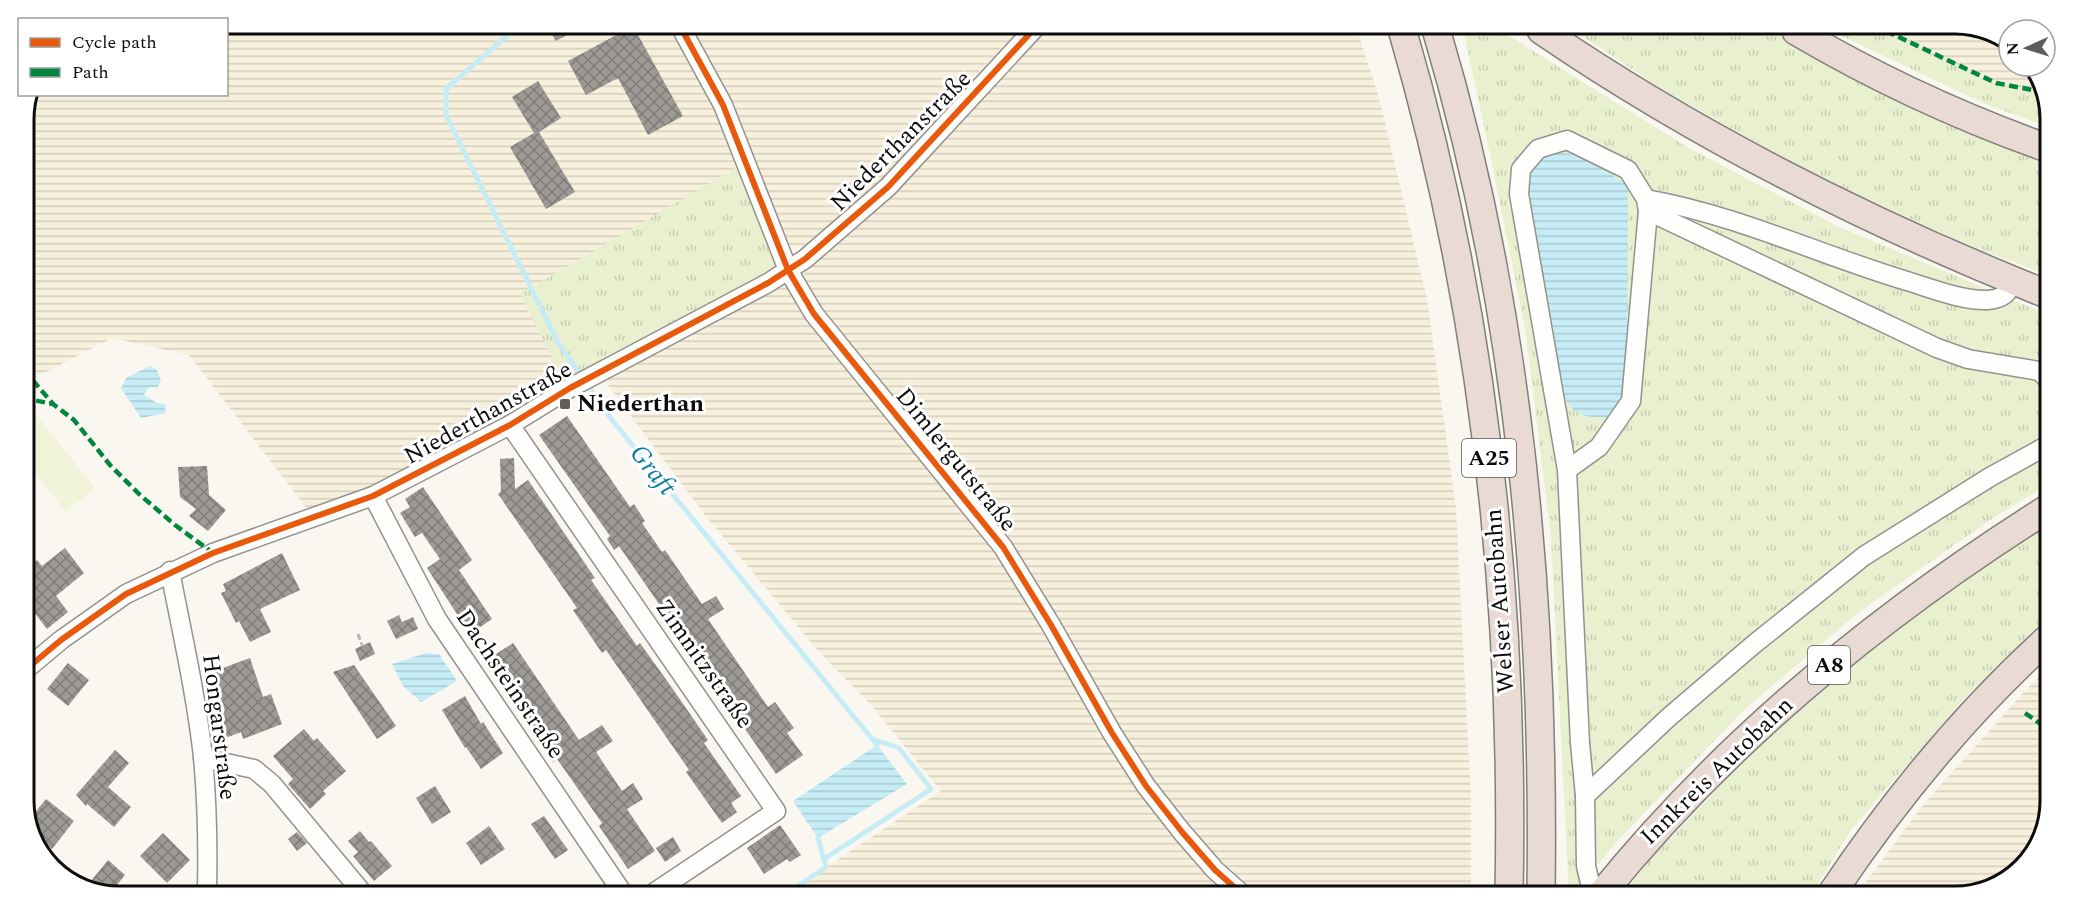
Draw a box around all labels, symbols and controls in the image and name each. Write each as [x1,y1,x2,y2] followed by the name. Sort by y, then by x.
[18,18,228,96] legend
[1997,18,2057,78] north arrow
[72,29,157,56] text: Cycle path
[2001,42,2025,56] text: N
[72,59,109,86] text: Path
[822,62,980,220] street label: Niederthanstraße
[397,352,579,474] street label: Niederthanstraße
[886,380,1026,540] street label: Dimlergutstraße
[577,386,704,422] place label: Niederthan
[558,397,572,411] marker: Niederthan
[620,435,687,505] water label: Graft
[1462,439,1516,477] road number: A25
[1476,508,1524,694] street label: Welser Autobahn
[646,592,762,736] street label: Zimnitzstraße
[446,602,574,766] street label: Dachsteinstraße
[1808,646,1850,684] road number: A8
[192,652,246,802] street label: Hongarstraße
[1632,688,1802,854] street label: Innkreis Autobahn

